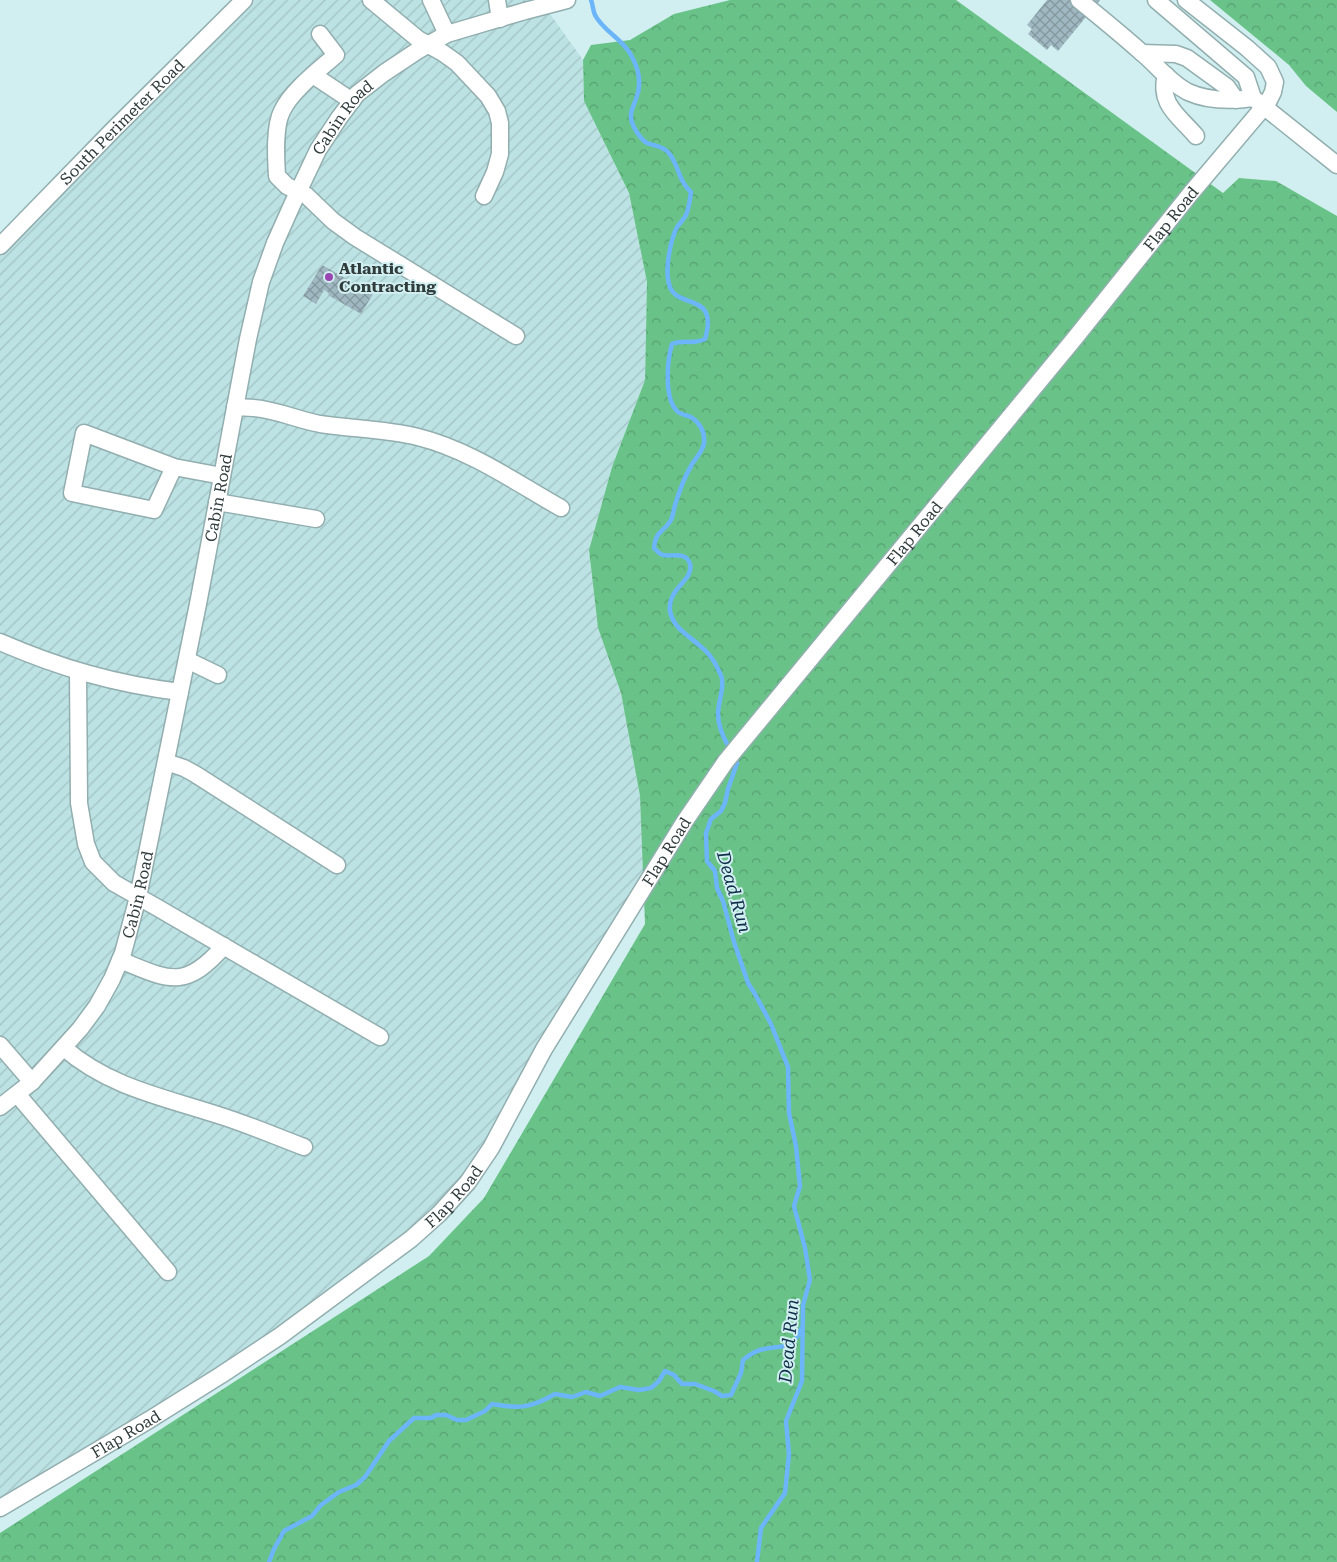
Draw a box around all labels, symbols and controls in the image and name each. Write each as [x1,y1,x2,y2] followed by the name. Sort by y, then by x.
[56,56,189,189] street label: South Perimeter Road
[309,76,377,158] street label: Cabin Road
[1140,183,1203,255] street label: Flap Road
[339,259,436,296] place label: Atlantic Contracting
[323,271,335,283] marker: Atlantic Contracting
[201,452,236,544] street label: Cabin Road
[883,498,946,569] street label: Flap Road
[638,814,695,890] street label: Flap Road
[713,848,756,935] water label: Dead Run
[118,849,157,941] street label: Cabin Road
[421,1162,486,1232] street label: Flap Road
[774,1298,803,1385] water label: Dead Run
[88,1406,164,1462] street label: Flap Road

